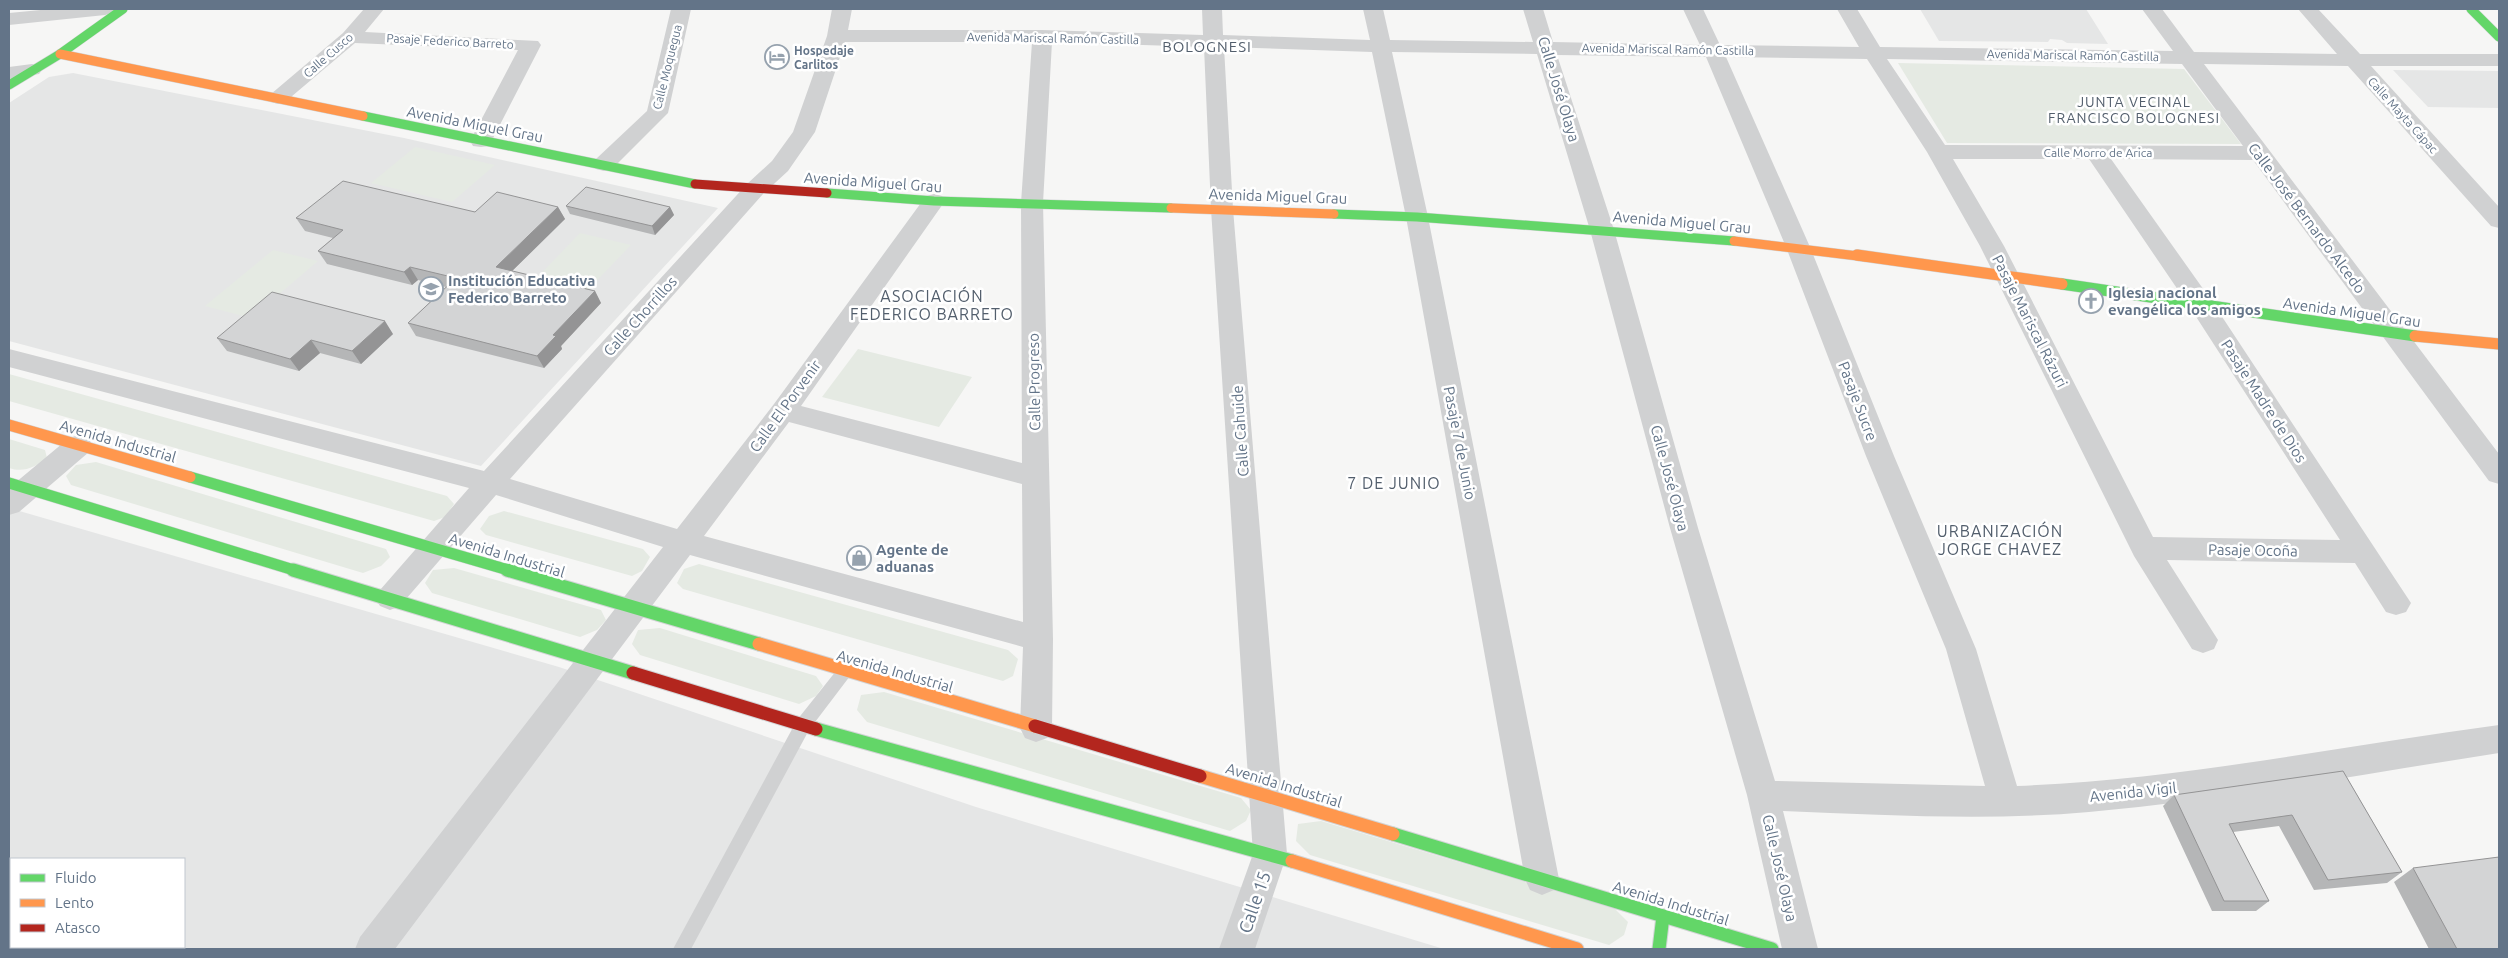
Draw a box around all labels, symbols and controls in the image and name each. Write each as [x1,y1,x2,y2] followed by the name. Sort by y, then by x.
[650,23,684,111] street label: Calle Moquegua
[301,30,355,80] street label: Calle Cusco
[967,30,1139,46] street label: Avenida Mariscal Ramón Castilla
[386,31,514,51] street label: Pasaje Federico Barreto
[1535,34,1583,144] street label: Calle José Olaya
[1162,38,1252,55] district label: BOLOGNESI
[1582,41,1754,57] street label: Avenida Mariscal Ramón Castilla
[764,44,790,70] hotel icon: Hospedaje Carlitos
[794,44,854,71] place label: Hospedaje Carlitos
[1987,47,2159,63] street label: Avenida Mariscal Ramón Castilla
[2366,74,2441,156] street label: Calle Mayta Cápac
[2048,94,2220,126] district label: JUNTA VECINAL FRANCISCO BOLOGNESI
[405,102,545,146] street label: Avenida Miguel Grau
[2245,140,2369,296] street label: Calle José Bernardo Alcedo
[2044,146,2152,159] street label: Calle Morro de Arica
[803,169,943,195] street label: Avenida Miguel Grau
[1208,185,1348,207] street label: Avenida Miguel Grau
[1612,207,1752,237] street label: Avenida Miguel Grau
[1989,252,2071,390] street label: Pasaje Mariscal Rázuri
[448,272,595,306] place label: Institución Educativa Federico Barreto
[600,273,680,359] street label: Calle Chorrillos
[418,276,444,302] school or university icon: Institución Educativa Federico Barreto
[2108,284,2261,318] place label: Iglesia nacional evangélica los amigos
[850,286,1014,323] district label: ASOCIACIÓN FEDERICO BARRETO
[2078,288,2104,314] church icon: Iglesia nacional evangélica los amigos
[2282,294,2422,330] street label: Avenida Miguel Grau
[1025,333,1043,431] street label: Calle Progreso
[2218,336,2310,466] street label: Pasaje Madre de Dios
[746,357,824,455] street label: Calle El Porvenir
[1835,359,1881,443] street label: Pasaje Sucre
[1228,385,1252,477] street label: Calle Cahuide
[1441,385,1479,501] street label: Pasaje 7 de Junio
[58,416,178,466] street label: Avenida Industrial
[1648,423,1692,533] street label: Calle José Olaya
[1347,474,1441,492] district label: 7 DE JUNIO
[1937,521,2063,558] district label: URBANIZACIÓN JORGE CHAVEZ
[447,529,567,581] street label: Avenida Industrial
[876,541,949,575] place label: Agente de aduanas
[2208,541,2298,559] street label: Pasaje Ocoña
[846,545,872,571] shop icon: Agente de aduanas
[835,646,955,696] street label: Avenida Industrial
[1224,759,1344,811] street label: Avenida Industrial
[2089,779,2177,805] street label: Avenida Vigil
[1759,813,1801,923] street label: Calle José Olaya
[10,858,185,948] legend
[1234,868,1274,936] street label: Calle 15
[55,869,97,886] text: Fluido
[1611,877,1731,929] street label: Avenida Industrial
[55,894,94,911] text: Lento
[55,919,101,936] text: Atasco

